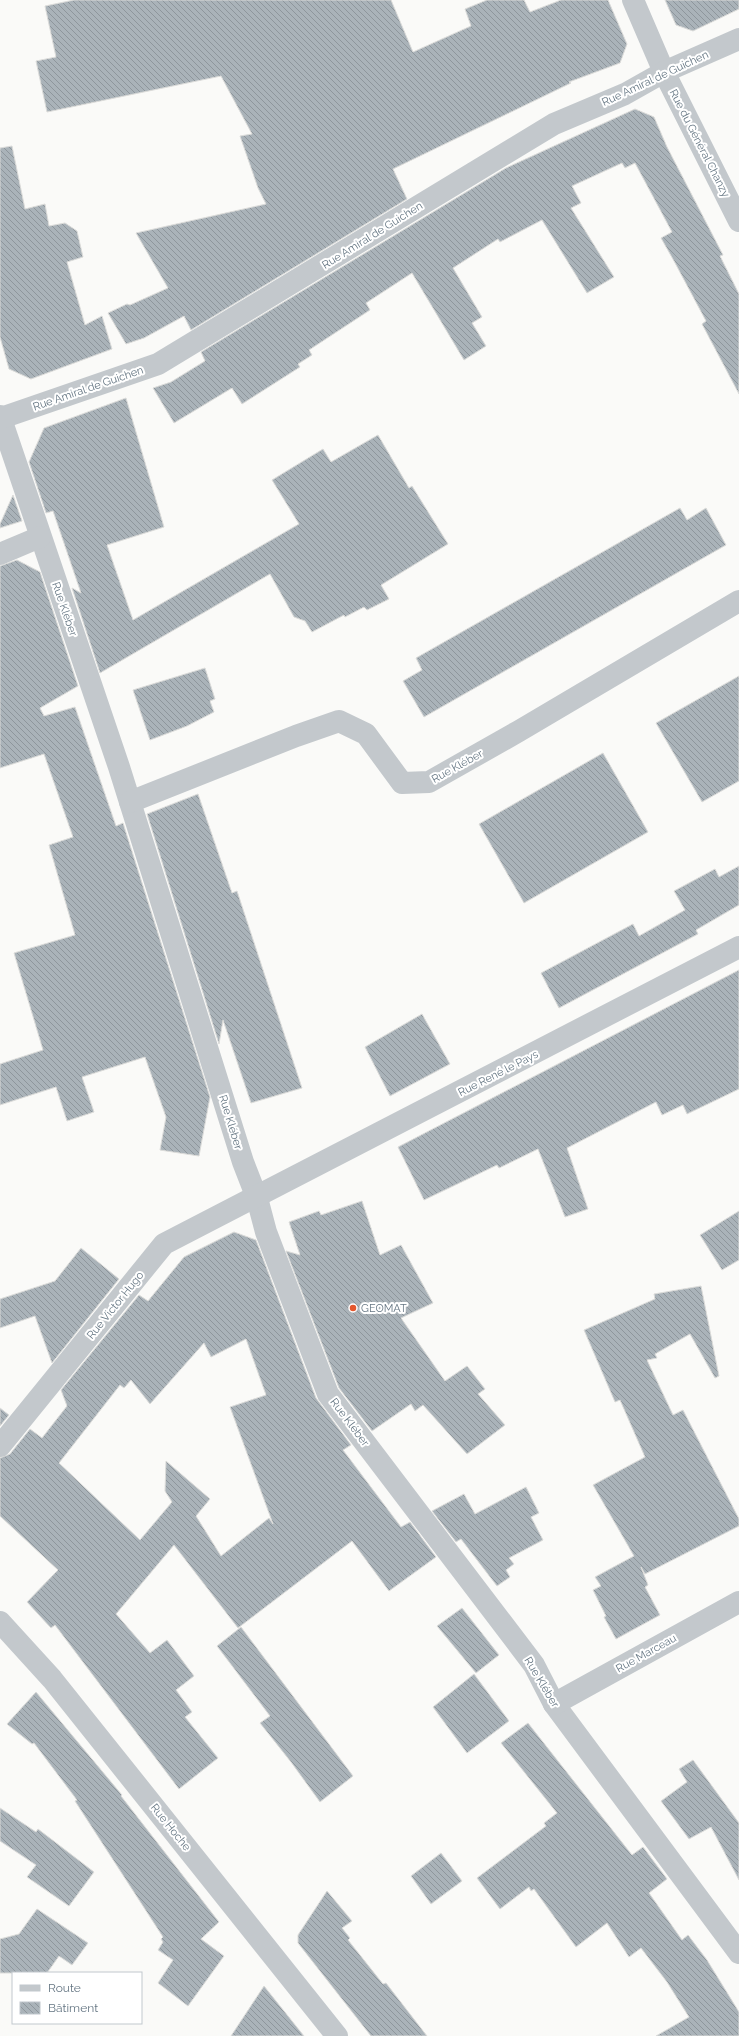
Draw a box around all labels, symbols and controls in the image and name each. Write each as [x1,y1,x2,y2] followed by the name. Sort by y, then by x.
[600,48,711,109] street label: Rue Amiral de Guichen
[667,87,732,199] street label: Rue du Général Chanzy
[320,199,425,272] street label: Rue Amiral de Guichen
[31,363,145,414] street label: Rue Amiral de Guichen
[49,580,80,638] street label: Rue Kléber
[429,747,485,786] street label: Rue Kléber
[456,1048,540,1099] street label: Rue René le Pays
[216,1093,245,1151] street label: Rue Kléber
[84,1269,147,1342] street label: Rue Victor Hugo
[361,1302,407,1315] place label: GEOMAT
[348,1303,358,1313] marker: GEOMAT
[327,1396,372,1449] street label: Rue Kléber
[614,1631,679,1675] street label: Rue Marceau
[521,1655,562,1710] street label: Rue Kléber
[148,1801,194,1854] street label: Rue Hoche
[12,1972,142,2024] legend
[48,1981,81,1995] text: Route
[48,2001,98,2015] text: Bâtiment

